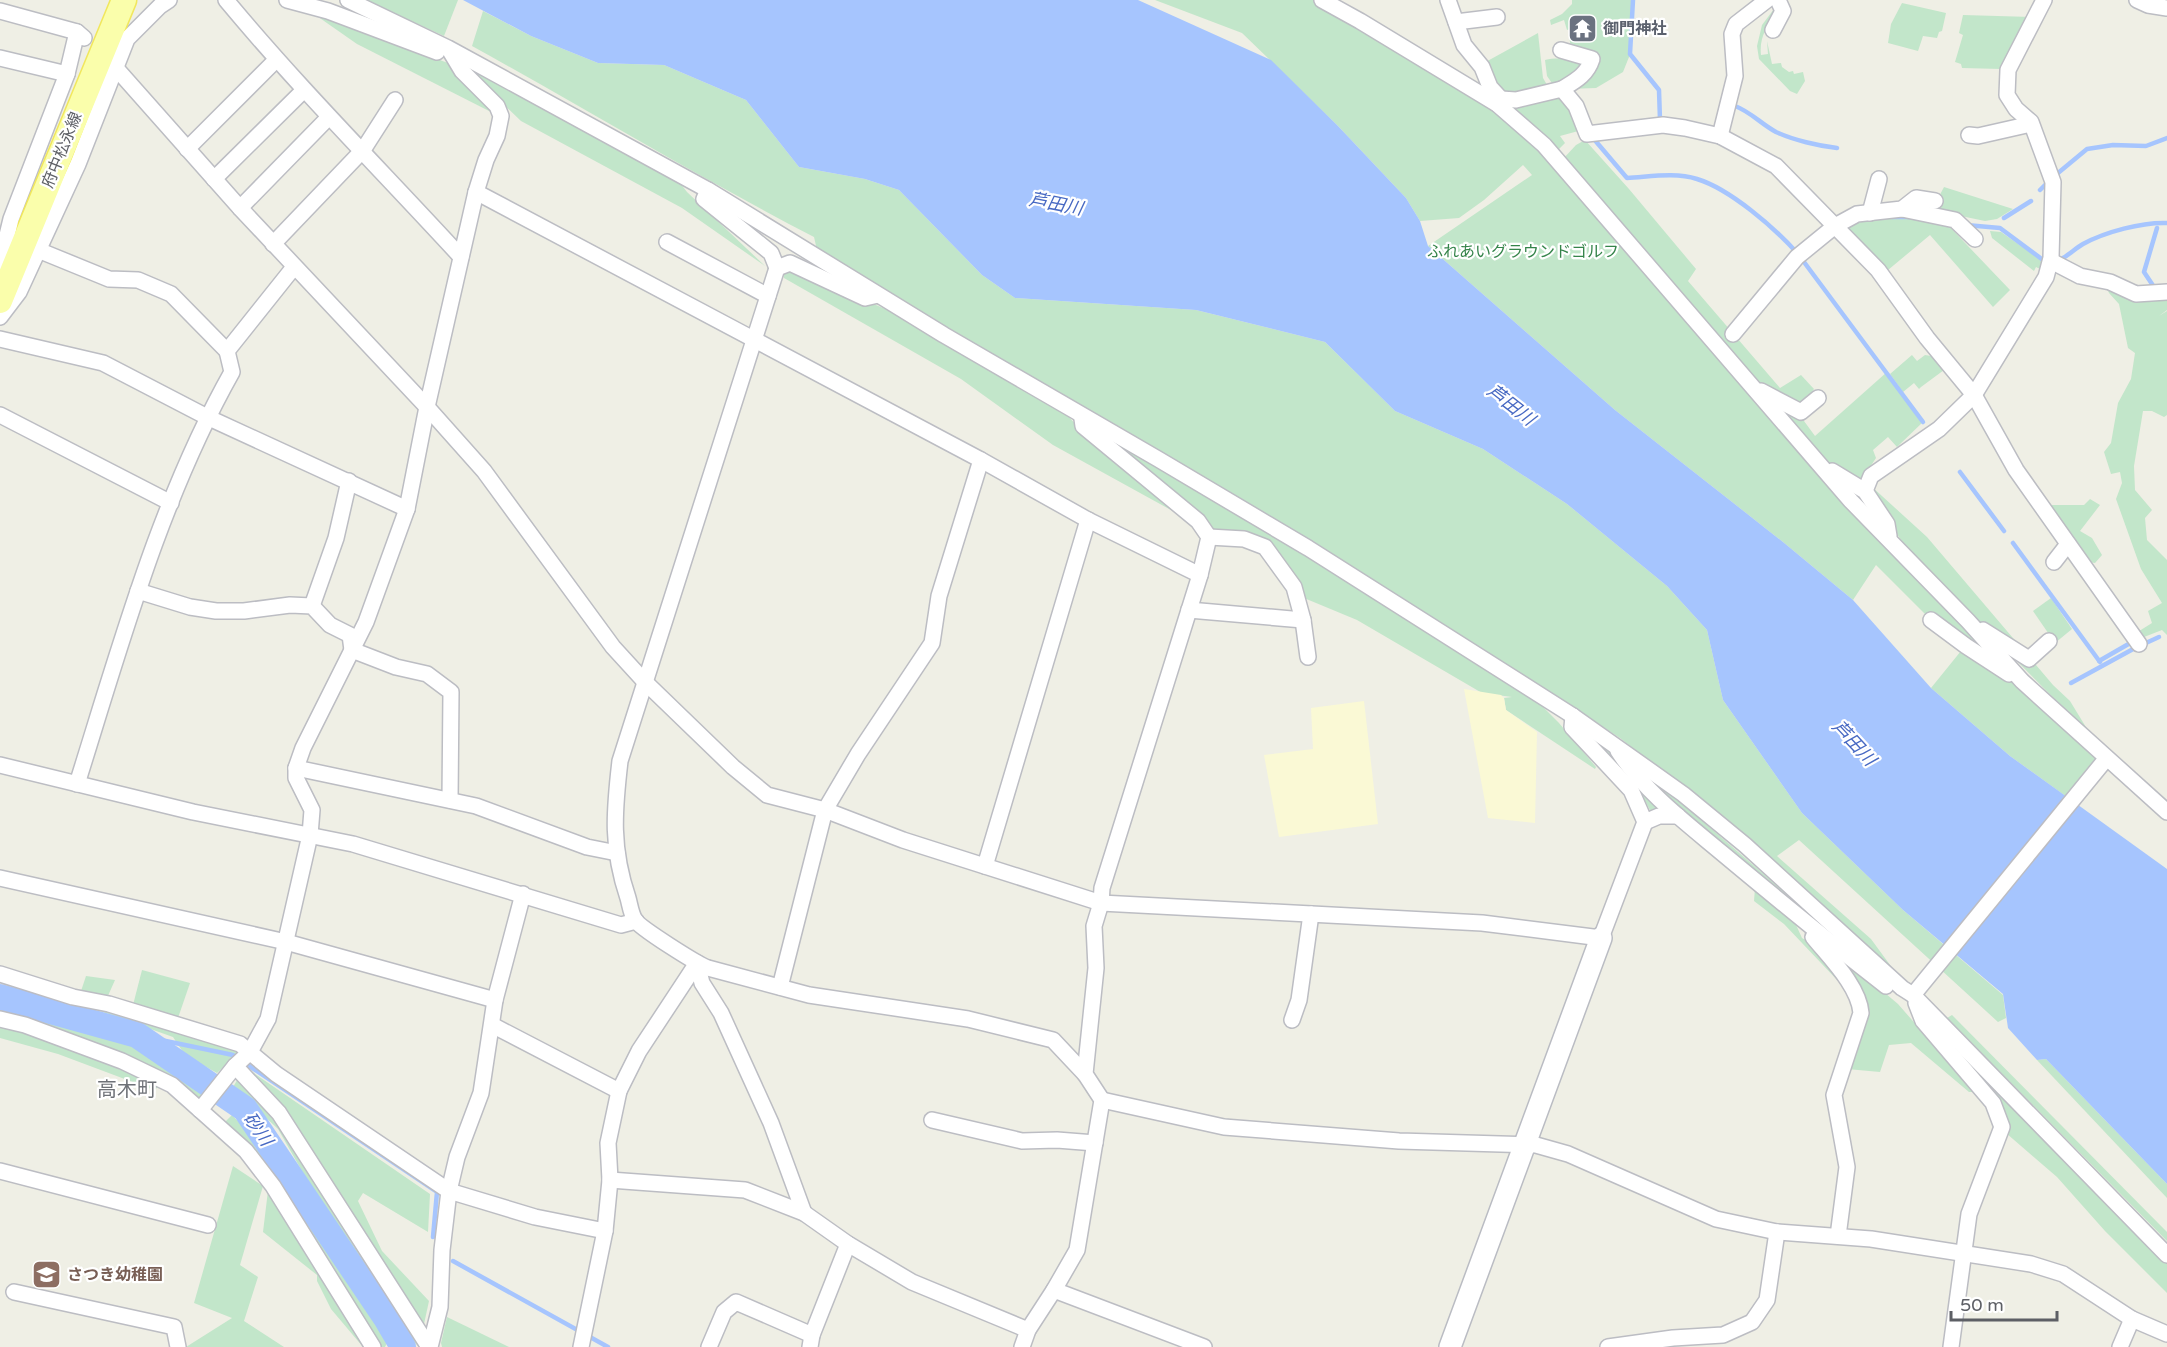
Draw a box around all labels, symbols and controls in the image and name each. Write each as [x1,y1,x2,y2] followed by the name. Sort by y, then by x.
[1566,13,1598,45] temple icon: 御門神社
[1603,19,1667,39] place label: 御門神社
[38,109,86,191] street label: 府中松永線
[1027,188,1087,220] water label: 芦田川
[1427,242,1619,262] park label: ふれあいグラウンドゴルフ
[1483,380,1541,432] water label: 芦田川
[1828,716,1882,772] water label: 芦田川
[97,1078,157,1102] district label: 高木町
[239,1108,278,1152] water label: 砂川
[30,1259,62,1291] school or university icon: さつき幼稚園
[67,1265,163,1285] place label: さつき幼稚園
[1951,1284,2058,1322] scale bar
[1960,1294,2004,1316] text: 50 m

